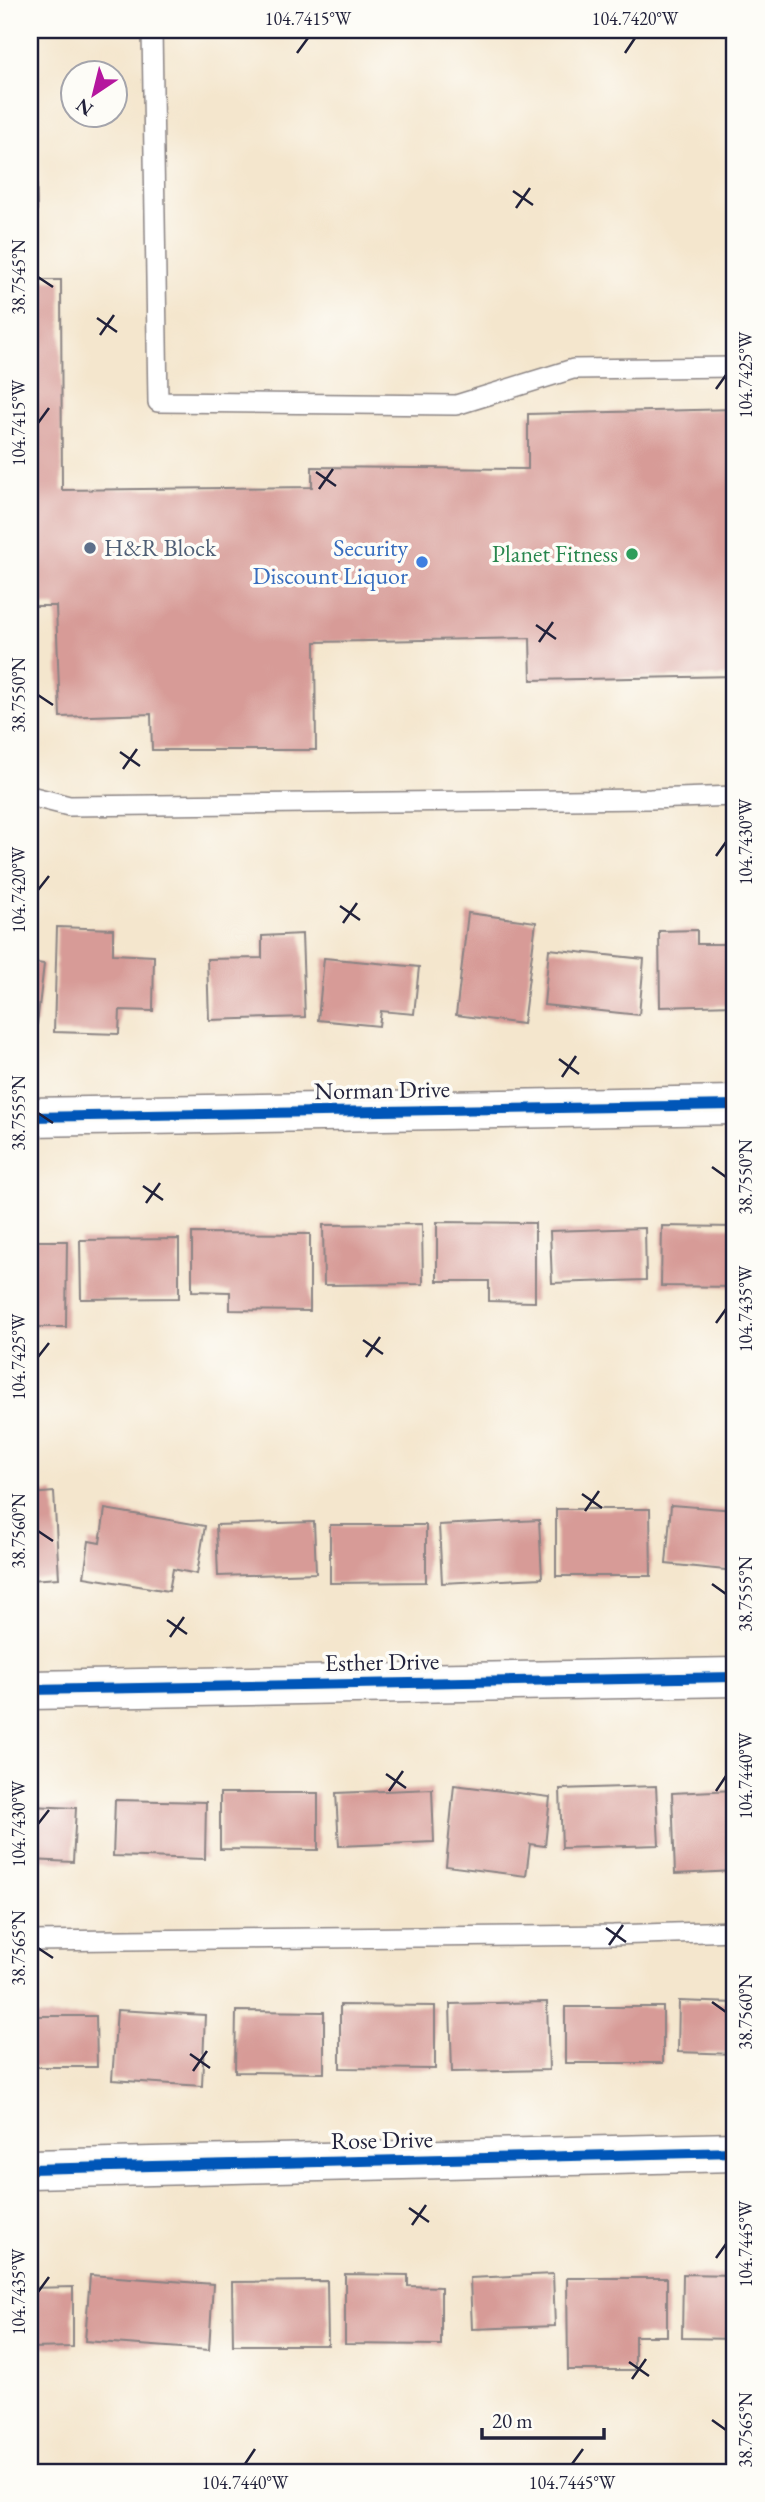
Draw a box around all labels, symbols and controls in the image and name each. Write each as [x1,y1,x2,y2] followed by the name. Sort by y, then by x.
[265,7,352,30] text: 104.7415°W
[592,7,679,30] text: 104.7420°W
[60,60,130,130] north arrow
[71,93,98,122] text: N
[7,239,30,315] text: 38.7545°N
[734,331,757,418] text: 104.7425°W
[7,379,30,466] text: 104.7415°W
[104,532,217,563] place label: H&R Block
[252,532,408,591] place label: Security Discount Liquor
[492,538,618,569] place label: Planet Fitness
[82,540,98,556] marker: H&R Block
[624,546,640,562] marker: Planet Fitness
[414,554,430,570] marker: Security Discount Liquor
[7,657,30,733] text: 38.7550°N
[734,798,757,885] text: 104.7430°W
[7,846,30,933] text: 104.7420°W
[314,1073,450,1106] street label: Norman Drive
[7,1075,30,1151] text: 38.7555°N
[734,1139,757,1215] text: 38.7550°N
[734,1265,757,1352] text: 104.7435°W
[7,1313,30,1400] text: 104.7425°W
[7,1493,30,1569] text: 38.7560°N
[734,1556,757,1632] text: 38.7555°N
[324,1645,440,1678] street label: Esther Drive
[734,1732,757,1819] text: 104.7440°W
[7,1780,30,1867] text: 104.7430°W
[7,1910,30,1986] text: 38.7565°N
[734,1974,757,2050] text: 38.7560°N
[331,2123,433,2156] street label: Rose Drive
[734,2200,757,2287] text: 104.7445°W
[7,2248,30,2335] text: 104.7435°W
[734,2392,757,2468] text: 38.7565°N
[482,2397,604,2441] scale bar
[492,2407,533,2434] text: 20 m
[202,2471,289,2494] text: 104.7440°W
[529,2471,616,2494] text: 104.7445°W

